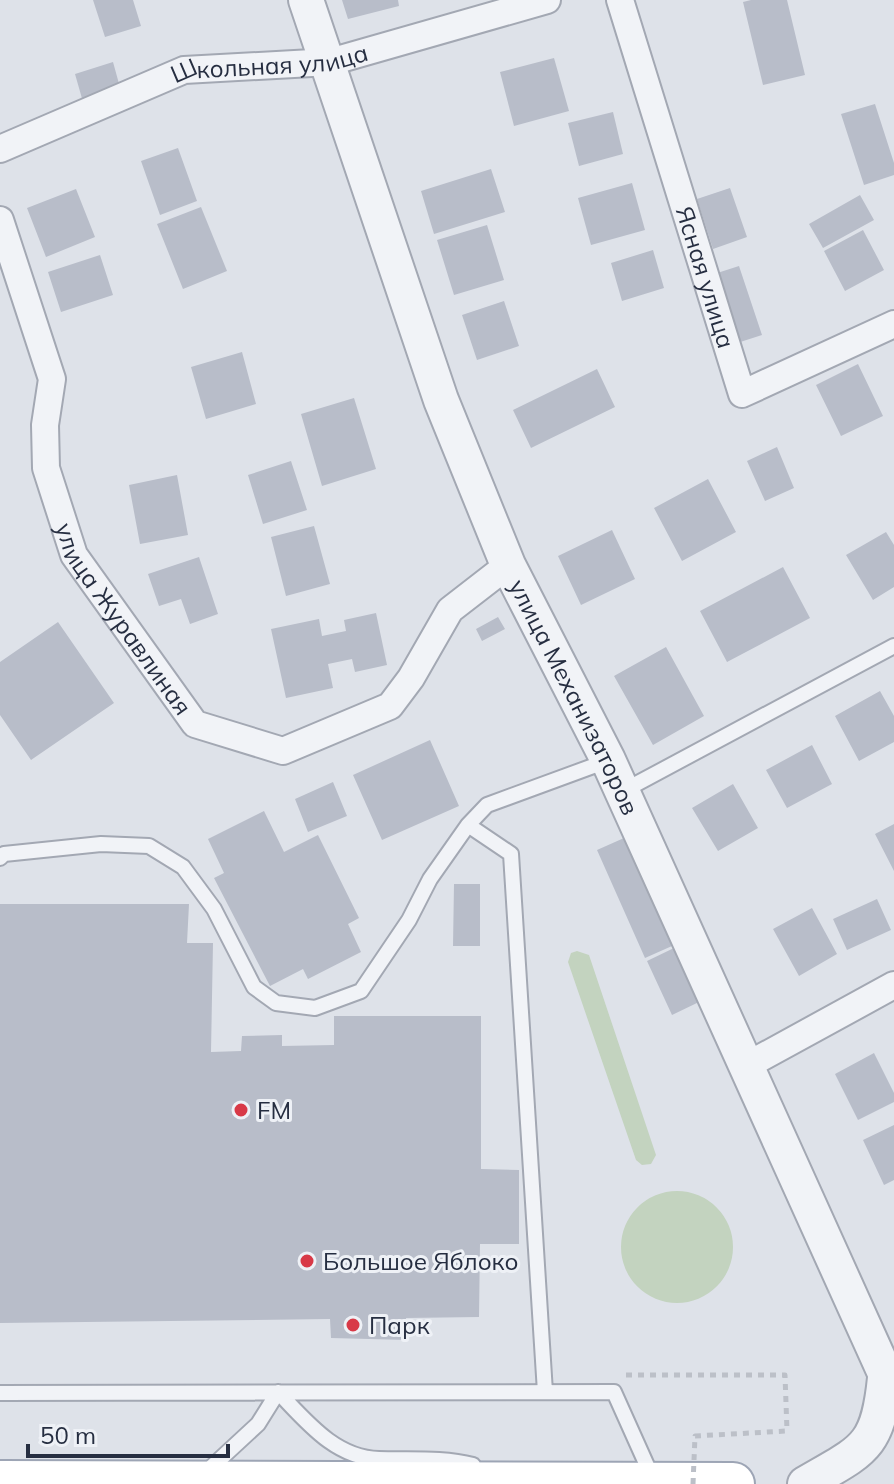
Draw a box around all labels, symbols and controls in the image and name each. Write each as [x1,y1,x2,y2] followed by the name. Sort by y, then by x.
[166,37,371,89] street label: Школьная улица
[670,202,742,352] street label: Ясная улица
[50,519,198,720] street label: улица Журавлиная
[503,574,646,819] street label: улица Механизаторов
[257,1095,291,1125] place label: FM
[232,1101,250,1119] marker: FM
[323,1246,518,1276] place label: Большое Яблоко
[298,1252,316,1270] marker: Большое Яблоко
[369,1310,430,1340] place label: Парк
[344,1316,362,1334] marker: Парк
[28,1408,228,1458] scale bar
[40,1420,96,1450] text: 50 m

